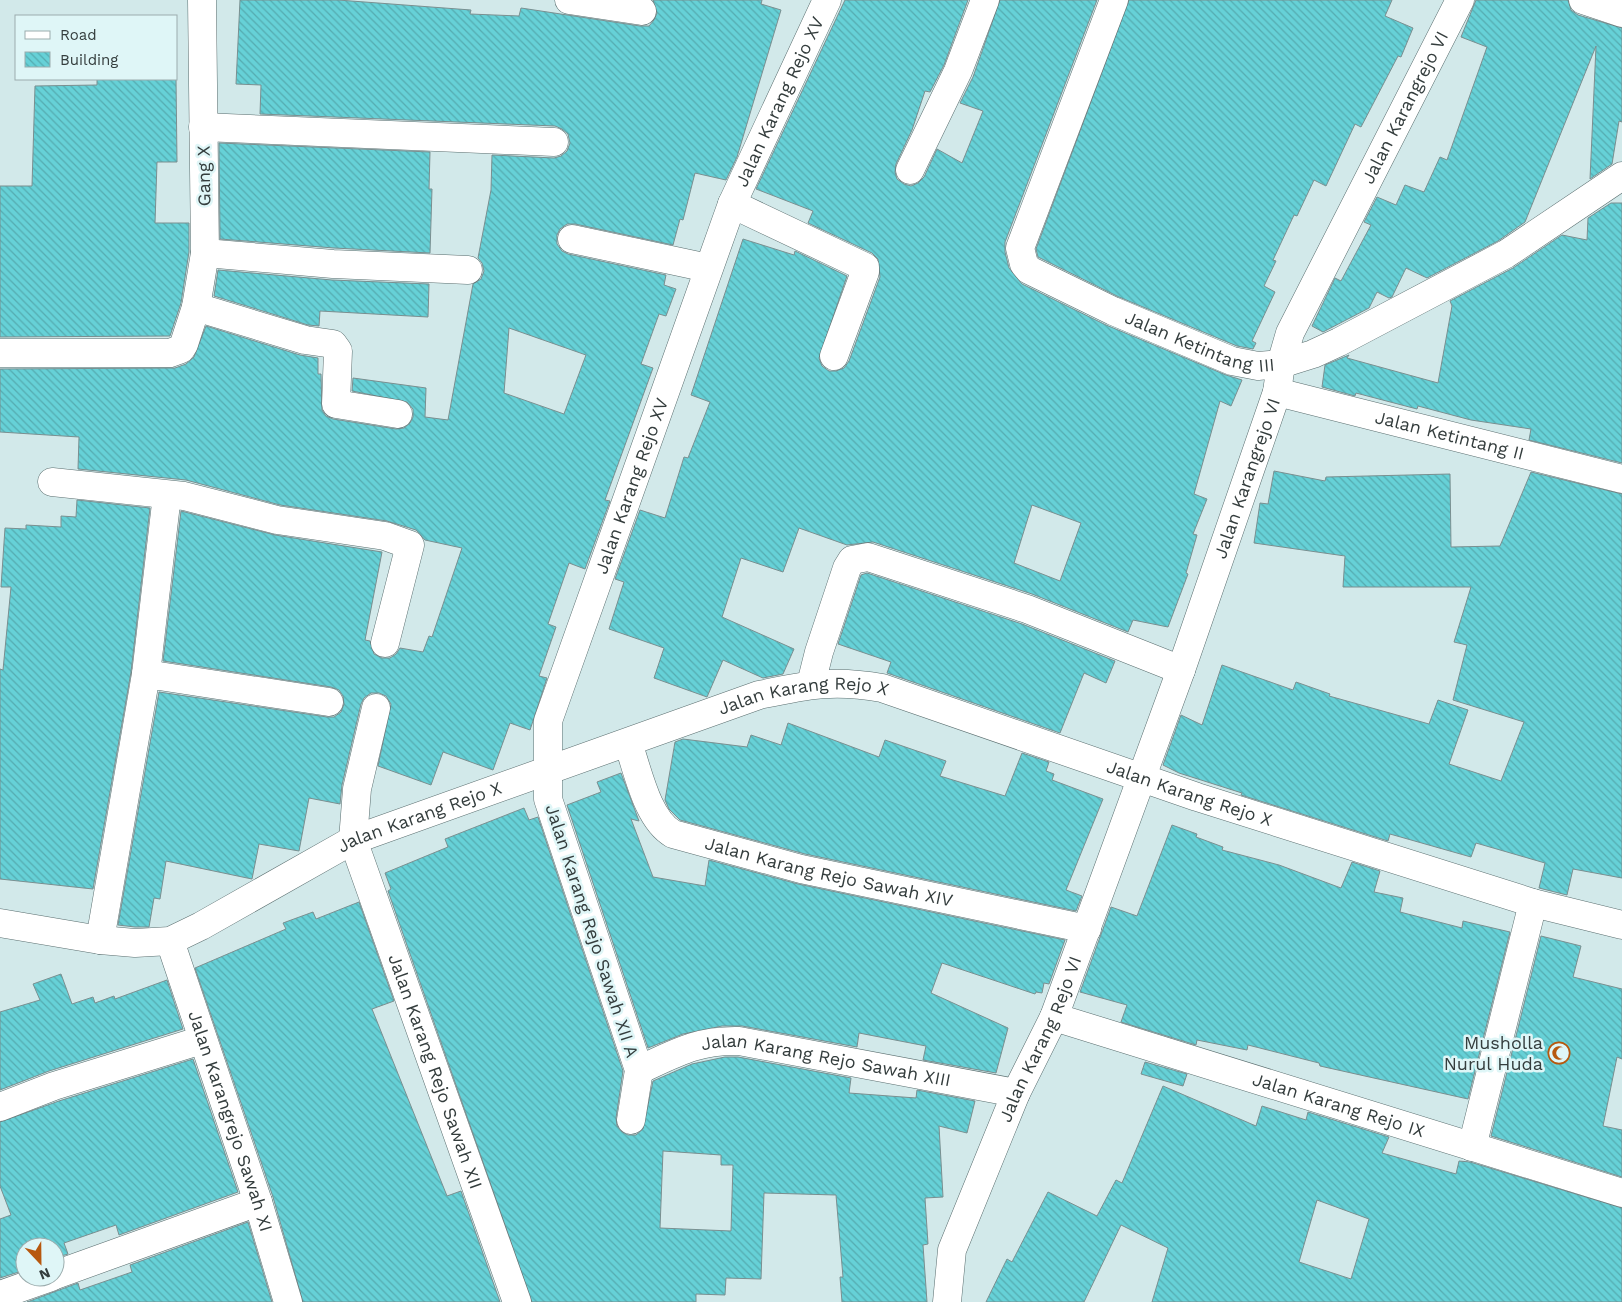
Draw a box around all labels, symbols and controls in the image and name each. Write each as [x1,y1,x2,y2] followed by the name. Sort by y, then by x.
[731,13,828,190] street label: Jalan Karang Rejo XV
[15,15,178,80] legend
[60,26,97,44] text: Road
[1357,28,1452,187] street label: Jalan Karangrejo VI
[60,51,118,69] text: Building
[192,145,215,207] street label: Gang X
[1122,306,1275,376] street label: Jalan Ketintang III
[590,395,672,577] street label: Jalan Karang Rejo XV
[1209,395,1284,561] street label: Jalan Karangrejo VI
[1373,406,1526,464] street label: Jalan Ketintang II
[715,673,892,719] street label: Jalan Karang Rejo X
[1104,755,1275,830] street label: Jalan Karang Rejo X
[333,777,504,857] street label: Jalan Karang Rejo X
[542,802,643,1060] street label: Jalan Karang Rejo Sawah XII A
[703,832,955,911] street label: Jalan Karang Rejo Sawah XIV
[384,951,487,1192] street label: Jalan Karang Rejo Sawah XII
[994,953,1085,1125] street label: Jalan Karang Rejo VI
[184,1008,277,1234] street label: Jalan Karangrejo Sawah XI
[699,1030,953,1091] street label: Jalan Karang Rejo Sawah XIII
[1444,1032,1543,1074] place label: Musholla Nurul Huda
[1547,1041,1571,1065] mosque icon: Musholla Nurul Huda
[1250,1068,1428,1141] street label: Jalan Karang Rejo IX
[15,1237,65,1287] north arrow
[37,1265,53,1283] text: N

